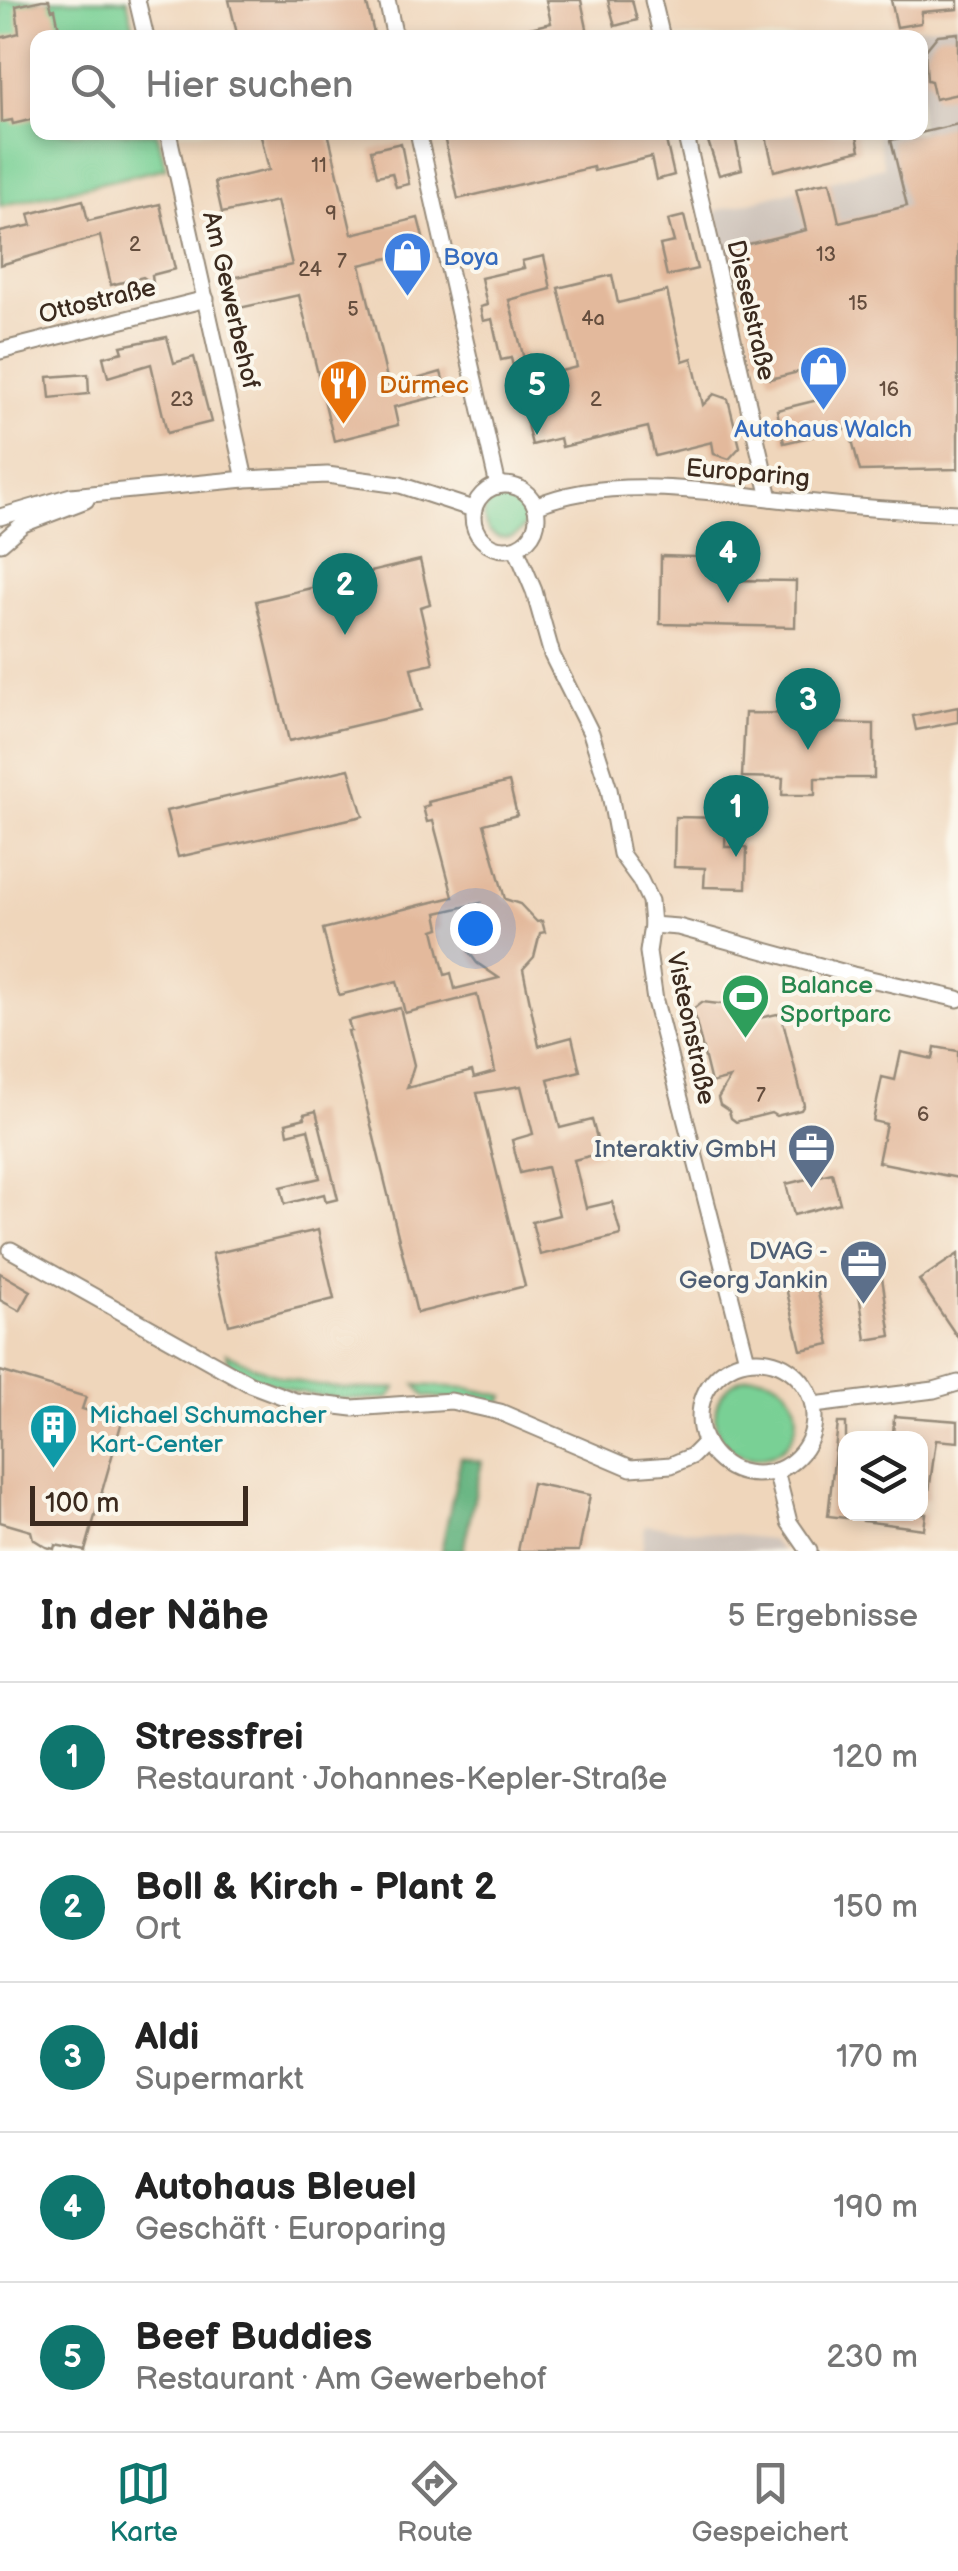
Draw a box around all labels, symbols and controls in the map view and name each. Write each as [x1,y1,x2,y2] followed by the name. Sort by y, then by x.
[30,30,928,140] search box
[65,58,120,113] icon: search
[145,63,353,108] text: Hier suchen
[311,154,327,178] house number: 11
[325,202,337,226] house number: 9
[195,209,266,392] street label: Am Gewerbehof
[382,230,434,298] shop icon: Boya
[129,233,141,257] house number: 2
[719,237,782,384] street label: Dieselstraße
[443,242,499,273] place label: Boya
[816,243,836,267] house number: 13
[337,250,347,274] house number: 7
[298,258,322,282] house number: 24
[36,272,159,331] street label: Ottostraße
[848,292,868,316] house number: 15
[347,298,359,322] house number: 5
[581,307,605,331] house number: 4a
[797,344,849,412] shop icon: Autohaus Walch
[504,352,570,435] pin: 5
[318,358,370,426] restaurant icon: Dürmec
[379,370,469,401] place label: Dürmec
[879,378,899,402] house number: 16
[170,388,194,412] house number: 23
[590,388,602,412] house number: 2
[734,414,912,445] place label: Autohaus Walch
[685,453,811,494] street label: Europaring
[696,520,760,603] pin: 4
[312,552,378,635] pin: 2
[776,668,840,750] pin: 3
[704,774,768,857] pin: 1
[450,903,501,954] your location
[659,949,722,1108] street label: Visteonstraße
[780,970,891,1030] place label: Balance Sportparc
[719,972,771,1040] sports icon: Balance Sportparc
[756,1084,766,1108] house number: 7
[917,1103,929,1127] house number: 6
[786,1122,838,1190] office icon: Interaktiv GmbH
[594,1134,777,1165] place label: Interaktiv GmbH
[679,1236,828,1296] place label: DVAG - Georg Jankin
[837,1238,889,1306] office icon: DVAG - Georg Jankin
[89,1400,327,1460] place label: Michael Schumacher Kart-Center
[28,1402,80,1470] building icon: Michael Schumacher Kart-Center
[838,1431,928,1521] map controls
[838,1431,928,1521] button: layers
[30,1481,248,1526] scale bar
[45,1487,119,1520] text: 100 m
[40,1591,269,1642] text: In der Nähe
[727,1597,918,1636] text: 5 Ergebnisse
[135,1715,304,1760] text: Stressfrei
[66,1738,79,1777] text: 1
[833,1738,918,1777] text: 120 m
[135,1760,667,1799] text: Restaurant · Johannes-Kepler-Straße
[135,1865,497,1910] text: Boll & Kirch - Plant 2
[63,1888,82,1927] text: 2
[833,1888,918,1927] text: 150 m
[135,1910,181,1949] text: Ort
[135,2015,199,2060] text: Aldi
[63,2038,82,2077] text: 3
[836,2038,918,2077] text: 170 m
[135,2060,304,2099] text: Supermarkt
[135,2165,417,2210] text: Autohaus Bleuel
[63,2188,82,2227] text: 4
[833,2188,918,2227] text: 190 m
[135,2210,447,2249] text: Geschäft · Europaring
[135,2315,372,2360] text: Beef Buddies
[63,2338,82,2377] text: 5
[826,2338,918,2377] text: 230 m
[135,2360,547,2399] text: Restaurant · Am Gewerbehof
[110,2456,178,2549] tab: Karte
[397,2456,473,2549] tab: Route
[692,2456,848,2549] tab: Gespeichert

